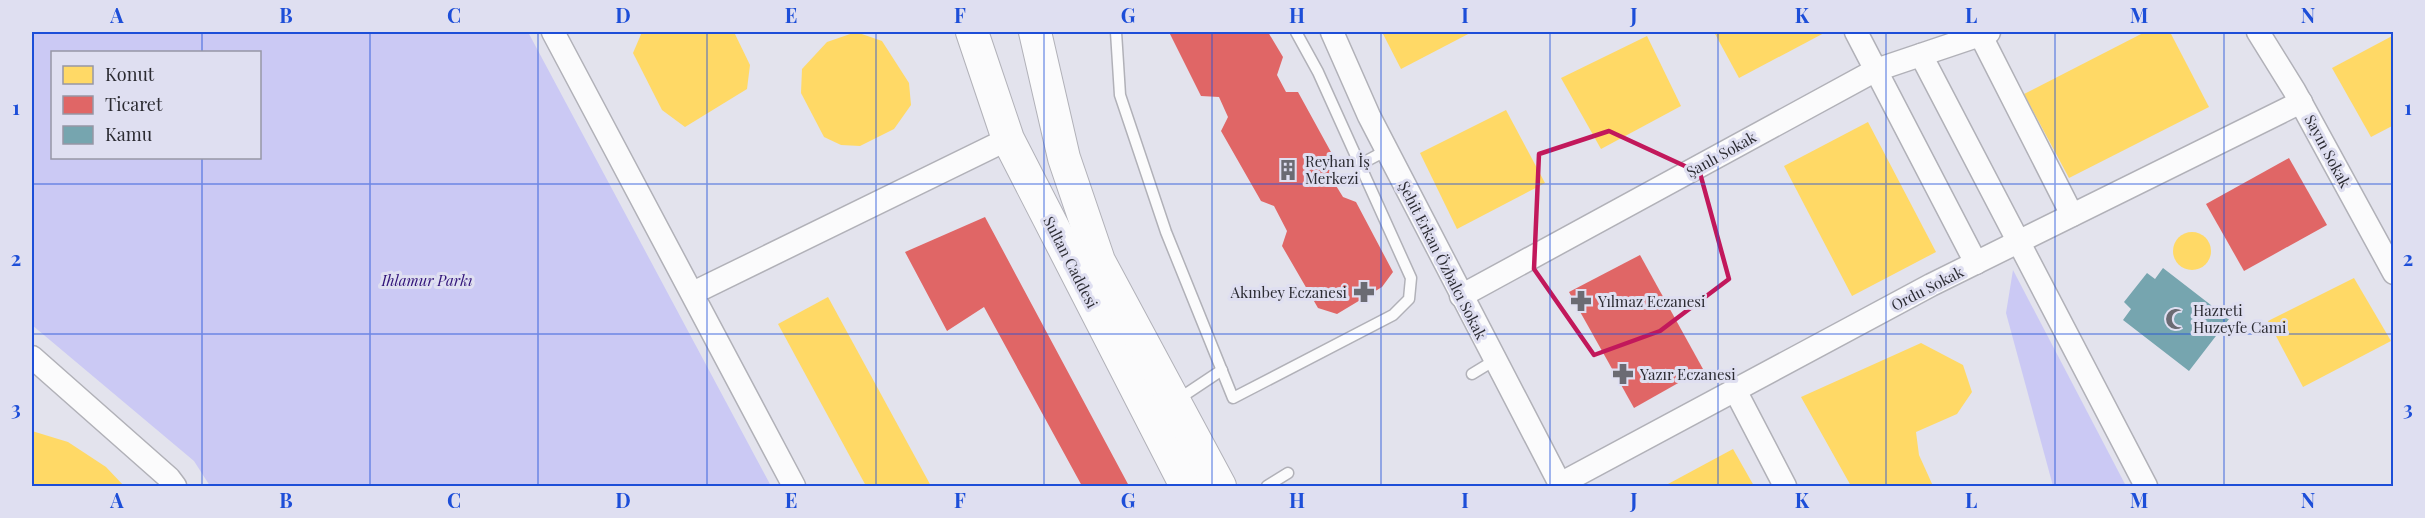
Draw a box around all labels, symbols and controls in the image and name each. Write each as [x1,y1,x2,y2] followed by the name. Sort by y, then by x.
[109,1,124,28] text: A
[279,1,293,28] text: B
[447,1,461,28] text: C
[615,1,631,28] text: D
[785,1,797,28] text: E
[954,1,966,28] text: F
[1121,1,1136,28] text: G
[1289,1,1305,28] text: H
[1461,1,1469,28] text: I
[1629,1,1638,28] text: J
[1795,1,1810,28] text: K
[1965,1,1977,28] text: L
[2130,1,2148,28] text: M
[2301,1,2315,28] text: N
[51,51,261,159] legend
[105,62,155,86] text: Konut
[105,92,163,116] text: Ticaret
[12,93,20,120] text: 1
[2404,93,2412,120] text: 1
[2300,111,2356,192] street label: Sayın Sokak
[105,122,153,146] text: Kamu
[1683,126,1760,181] street label: Şanlı Sokak
[1305,151,1370,188] place label: Reyhan İş Merkezi
[1276,158,1300,182] building icon: Reyhan İş Merkezi
[1394,177,1492,343] street label: Şehit Erkan Özbalcı Sokak
[1039,213,1103,312] street label: Sultan Caddesi
[11,244,21,271] text: 2
[2403,244,2413,271] text: 2
[1887,261,1967,315] street label: Ordu Sokak
[380,270,473,290] park label: Ihlamur Parkı
[1352,280,1376,304] pharmacy icon: Akınbey Eczanesi
[1229,282,1348,302] place label: Akınbey Eczanesi
[1569,289,1593,313] pharmacy icon: Yılmaz Eczanesi
[1597,291,1706,311] place label: Yılmaz Eczanesi
[2193,300,2287,337] place label: Hazreti Huzeyfe Cami
[2164,307,2188,331] mosque icon: Hazreti Huzeyfe Cami
[1611,362,1635,386] pharmacy icon: Yazır Eczanesi
[1639,364,1736,384] place label: Yazır Eczanesi
[11,394,21,421] text: 3
[2403,394,2413,421] text: 3
[109,486,124,513] text: A
[279,486,293,513] text: B
[447,486,461,513] text: C
[615,486,631,513] text: D
[785,486,797,513] text: E
[954,486,966,513] text: F
[1121,486,1136,513] text: G
[1289,486,1305,513] text: H
[1461,486,1469,513] text: I
[1629,486,1638,513] text: J
[1795,486,1810,513] text: K
[1965,486,1977,513] text: L
[2130,486,2148,513] text: M
[2301,486,2315,513] text: N

